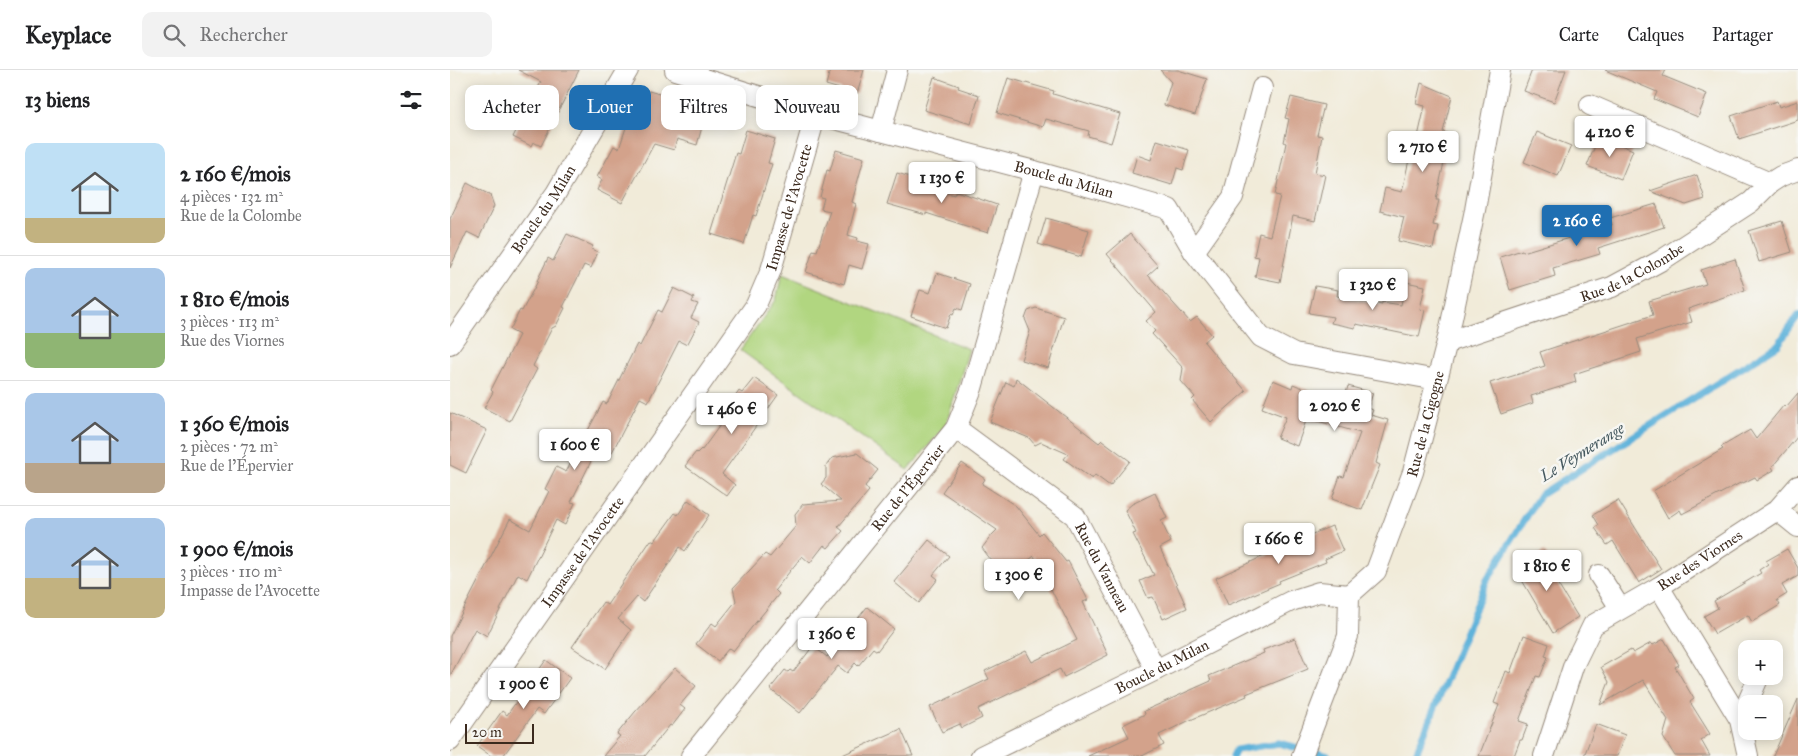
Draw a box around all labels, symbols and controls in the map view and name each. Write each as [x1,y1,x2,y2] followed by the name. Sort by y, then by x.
[142,12,492,57] search box
[25,20,112,50] text: Keyplace
[160,21,188,49] icon: search
[200,23,288,46] text: Rechercher
[1559,24,1599,46] text: Carte
[1627,24,1684,46] text: Calques
[1712,24,1773,46] text: Partager
[465,85,559,130] chip: Acheter
[569,85,651,130] chip: Louer
[661,85,746,130] chip: Filtres
[756,85,858,130] chip: Nouveau
[397,86,425,114] icon: filters
[25,87,90,113] text: 13 biens
[1564,116,1656,158] pin: 4 120 €
[1585,122,1635,141] text: 4 120 €
[1377,131,1469,173] pin: 2 710 €
[1399,137,1447,156] text: 2 710 €
[762,142,816,273] street label: Impasse de l'Avocette
[1012,157,1116,202] street label: Boucle du Milan
[180,161,291,187] text: 2 160 €/mois
[507,162,579,257] street label: Boucle du Milan
[896,162,988,204] pin: 1 130 €
[65,163,125,223] icon: home
[920,168,964,187] text: 1 130 €
[180,187,283,206] text: 4 pièces · 132 m²
[1531,204,1623,247] pin: 2 160 €
[180,206,302,225] text: Rue de la Colombe
[1553,211,1601,230] text: 2 160 €
[1578,239,1687,306] street label: Rue de la Colombe
[1327,268,1419,311] pin: 1 320 €
[1350,275,1396,294] text: 1 320 €
[180,286,289,312] text: 1 810 €/mois
[65,288,125,348] icon: home
[180,312,279,331] text: 3 pièces · 113 m²
[180,331,284,350] text: Rue des Viornes
[1403,369,1448,479] street label: Rue de la Cigogne
[1289,390,1381,432] pin: 2 020 €
[686,392,778,435] pin: 1 460 €
[1310,396,1361,415] text: 2 020 €
[707,399,757,418] text: 1 460 €
[180,411,289,437] text: 1 360 €/mois
[65,413,125,473] icon: home
[1535,418,1629,486] water label: Le Veymerange
[529,428,621,471] pin: 1 600 €
[550,435,600,454] text: 1 600 €
[180,437,278,456] text: 2 pièces · 72 m²
[867,440,948,535] street label: Rue de l'Épervier
[180,456,293,475] text: Rue de l'Épervier
[538,493,628,611] street label: Impasse de l'Avocette
[1071,519,1133,615] street label: Rue du Vanneau
[1233,522,1325,565] pin: 1 660 €
[1654,526,1746,595] street label: Rue des Viornes
[1255,529,1303,548] text: 1 660 €
[180,536,293,562] text: 1 900 €/mois
[65,538,125,598] icon: home
[1501,550,1593,592] pin: 1 810 €
[1524,556,1570,575] text: 1 810 €
[973,558,1065,601] pin: 1 300 €
[180,562,282,581] text: 3 pièces · 110 m²
[995,565,1043,584] text: 1 300 €
[180,581,320,600] text: Impasse de l'Avocette
[786,618,878,660] pin: 1 360 €
[809,624,855,643] text: 1 360 €
[1112,636,1212,698] street label: Boucle du Milan
[1738,640,1783,740] map controls
[1738,640,1783,685] button: +
[478,668,570,710] pin: 1 900 €
[499,674,549,693] text: 1 900 €
[1738,695,1783,740] button: −
[465,721,534,744] scale bar
[472,724,502,741] text: 20 m

